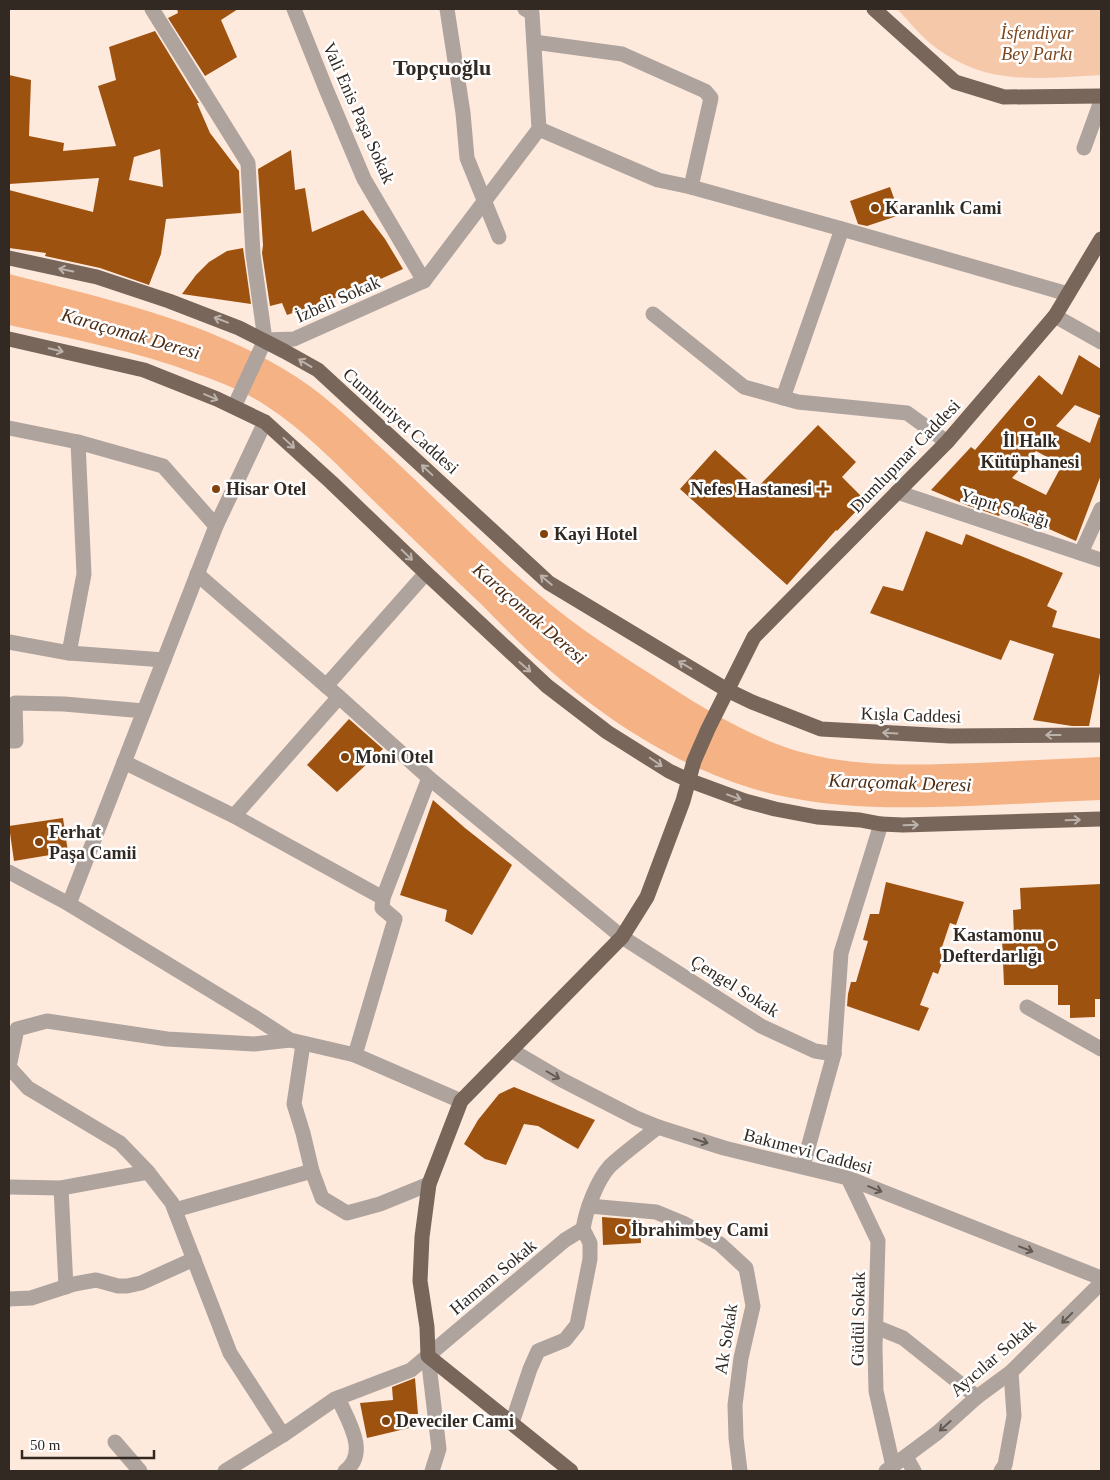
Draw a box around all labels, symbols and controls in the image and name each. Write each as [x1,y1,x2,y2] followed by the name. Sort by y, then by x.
[1000,23,1074,64] park label: İsfendiyar Bey Parkı
[319,39,399,187] street label: Vali Enis Paşa Sokak
[393,55,491,80] district label: Topçuoğlu
[885,198,1002,218] place label: Karanlık Cami
[869,202,881,214] marker: Karanlık Cami
[59,265,75,275] one-way arrow
[293,271,383,327] street label: İzbeli Sokak
[58,303,203,363] water label: Karaçomak Deresi
[214,315,229,325] one-way arrow
[48,346,64,355] one-way arrow
[298,357,312,367] one-way arrow
[339,364,463,478] street label: Cumhuriyet Caddesi
[204,393,219,402] one-way arrow
[846,395,964,517] street label: Dumlupınar Caddesi
[1024,416,1036,428] marker: İl Halk Kütüphanesi
[980,431,1080,472] place label: İl Halk Kütüphanesi
[283,437,296,449] one-way arrow
[420,464,433,476] one-way arrow
[226,479,306,499] place label: Hisar Otel
[691,479,812,499] place label: Nefes Hastanesi
[816,482,830,496] marker: Nefes Hastanesi
[210,483,222,495] marker: Hisar Otel
[958,484,1052,532] street label: Yapıt Sokağı
[554,524,638,544] place label: Kayi Hotel
[538,528,550,540] marker: Kayi Hotel
[400,549,413,561] one-way arrow
[468,558,591,668] water label: Karaçomak Deresi
[540,574,553,585] one-way arrow
[678,659,692,669] one-way arrow
[518,661,531,672] one-way arrow
[860,703,962,727] street label: Kışla Caddesi
[882,728,898,738] one-way arrow
[1045,730,1061,740] one-way arrow
[355,747,434,767] place label: Moni Otel
[339,751,351,763] marker: Moni Otel
[649,757,663,767] one-way arrow
[827,769,972,795] water label: Karaçomak Deresi
[726,793,741,802] one-way arrow
[1065,815,1081,824] one-way arrow
[902,820,919,830] one-way arrow
[49,822,137,863] place label: Ferhat Paşa Camii
[33,836,45,848] marker: Ferhat Paşa Camii
[942,925,1042,966] place label: Kastamonu Defterdarlığı
[1046,939,1058,951] marker: Kastamonu Defterdarlığı
[687,951,783,1021] street label: Çengel Sokak
[546,1070,560,1080] one-way arrow
[741,1124,875,1178] street label: Bakımevi Caddesi
[693,1137,709,1146] one-way arrow
[867,1185,882,1194] one-way arrow
[631,1220,769,1240] place label: İbrahimbey Cami
[615,1224,627,1236] marker: İbrahimbey Cami
[446,1235,540,1319] street label: Hamam Sokak
[1017,1245,1033,1254] one-way arrow
[847,1272,869,1366] street label: Güdül Sokak
[711,1302,741,1376] street label: Ak Sokak
[1060,1312,1073,1324] one-way arrow
[946,1315,1040,1401] street label: Ayıcılar Sokak
[396,1411,514,1431] place label: Deveciler Cami
[380,1415,392,1427] marker: Deveciler Cami
[939,1420,952,1431] one-way arrow
[22,1428,155,1460] scale bar
[30,1437,61,1453] text: 50 m

